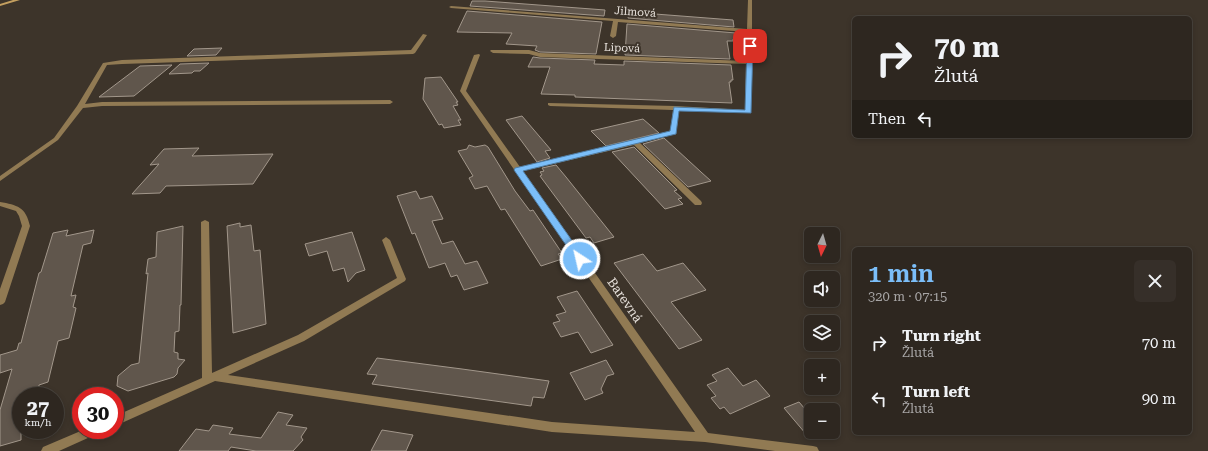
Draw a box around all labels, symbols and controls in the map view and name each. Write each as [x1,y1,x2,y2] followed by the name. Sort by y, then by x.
[614,4,656,20] street label: Jilmová
[733,29,767,63] pin
[934,31,999,64] text: 70 m
[868,32,920,84] icon: right
[739,35,761,57] icon: arrive
[604,41,640,55] street label: Lipová
[934,65,978,86] text: Žlutá
[914,108,936,130] icon: left
[868,110,906,128] text: Then
[804,227,840,263] north arrow
[804,227,840,439] map controls
[559,238,601,280] position arrow
[868,260,934,288] text: 1 min
[1134,260,1176,302] button: close
[804,271,840,307] button: sound
[604,275,646,325] street label: Barevná
[868,289,947,304] text: 320 m · 07:15
[804,315,840,351] button: layers
[902,327,981,345] text: Turn right
[868,332,890,354] icon: right
[1142,334,1176,352] text: 70 m
[902,345,934,360] text: Žlutá
[804,359,840,395] button: +
[902,383,970,401] text: Turn left
[72,387,124,439] speed limit sign: 30
[868,388,890,410] icon: left
[1142,390,1176,408] text: 90 m
[27,396,49,420] text: 27
[902,401,934,416] text: Žlutá
[804,403,840,439] button: −
[25,417,51,428] text: km/h

